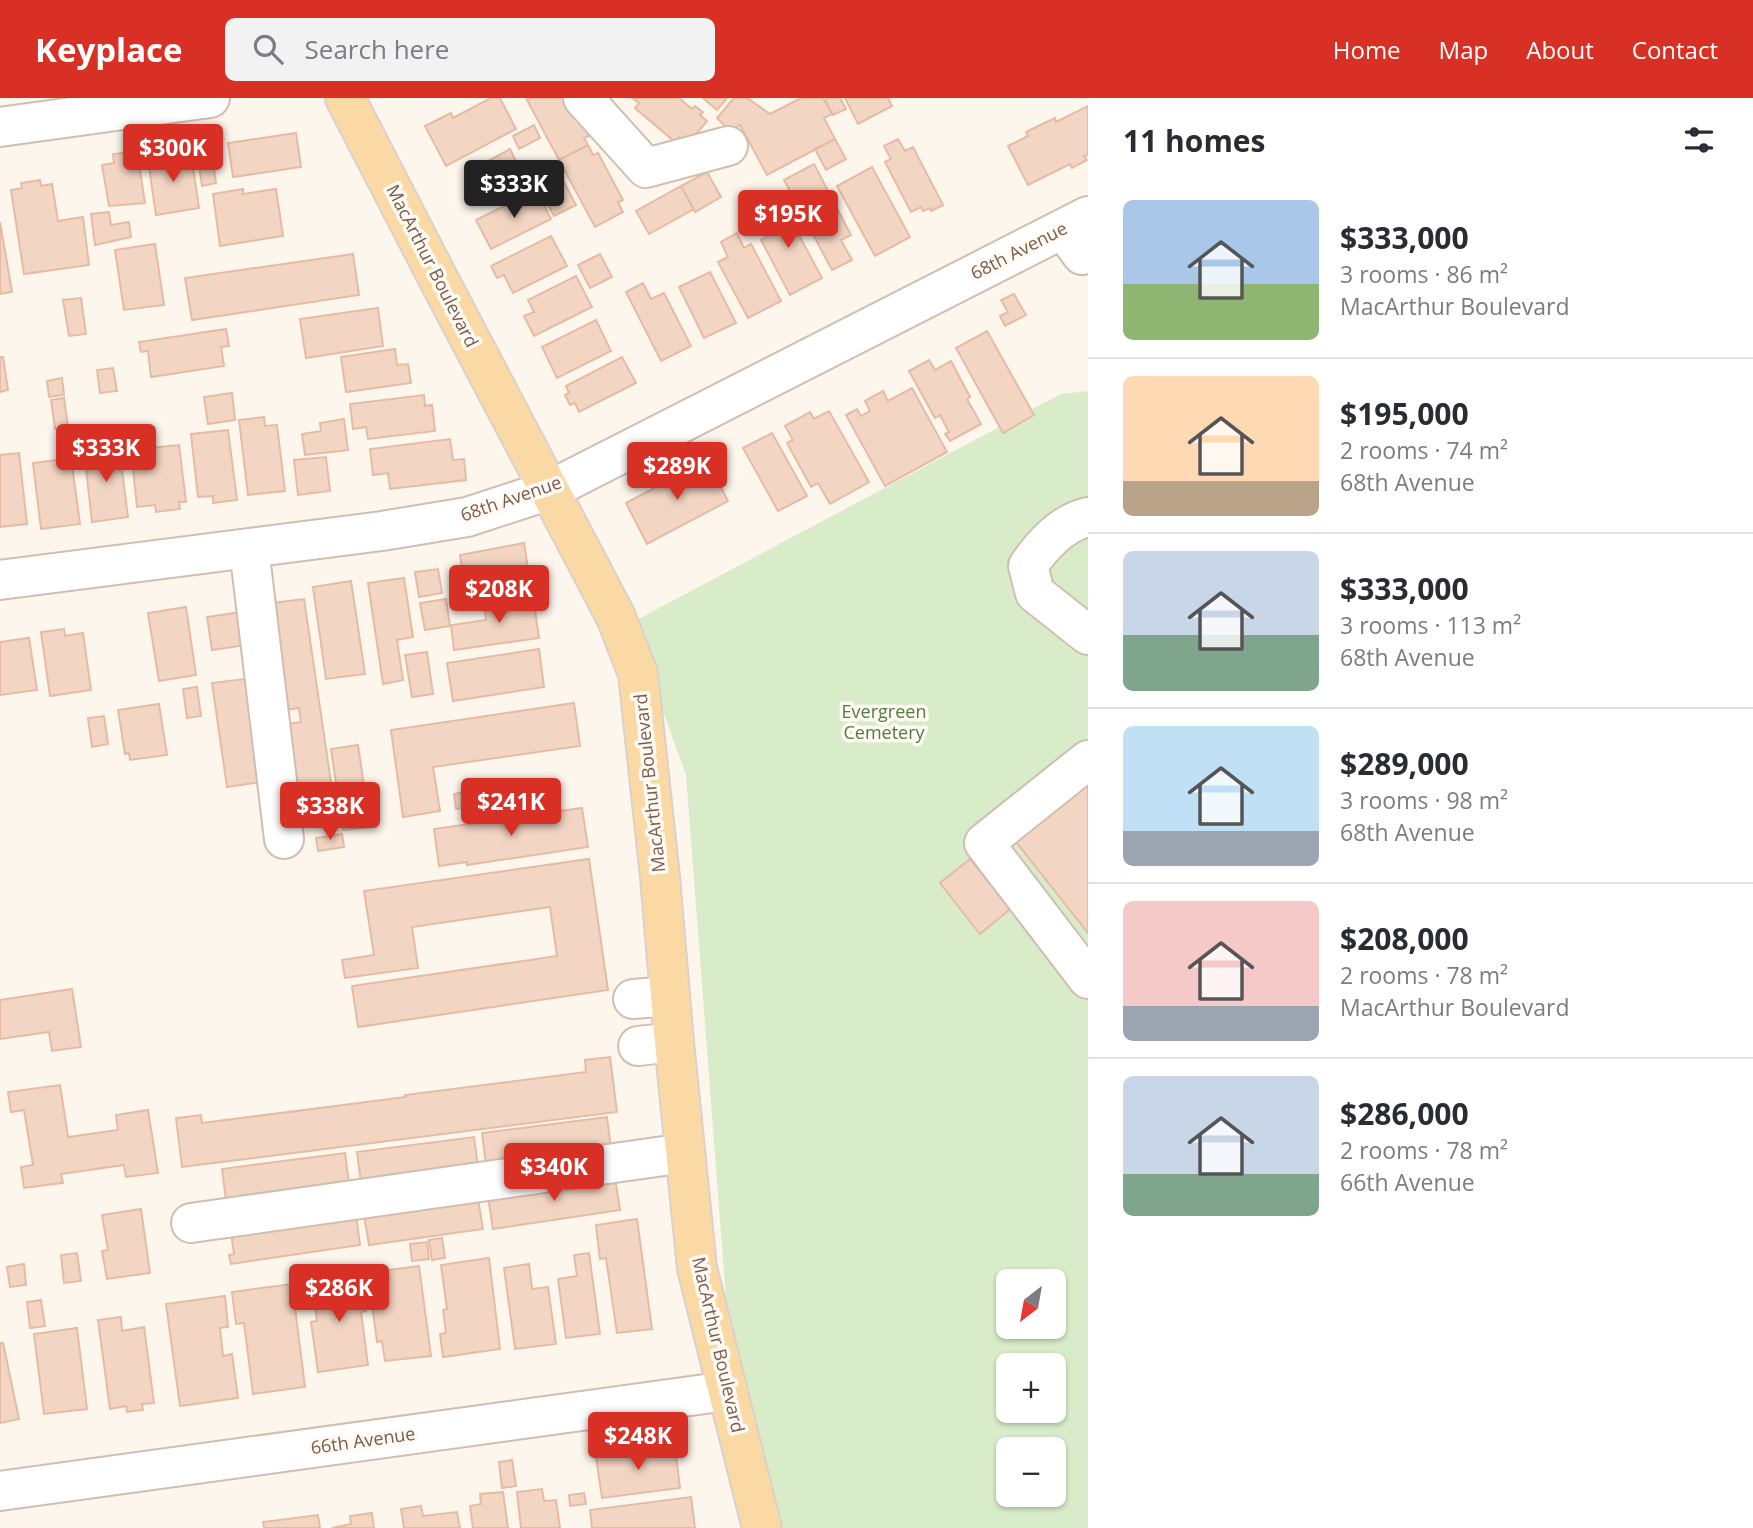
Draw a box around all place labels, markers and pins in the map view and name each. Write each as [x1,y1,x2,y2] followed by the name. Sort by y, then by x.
[124,125,222,184] pin: $300K
[465,160,563,220] pin: $333K
[739,190,837,250] pin: $195K
[57,424,155,484] pin: $333K
[628,442,726,502] pin: $289K
[450,566,548,625] pin: $208K
[462,778,560,838] pin: $241K
[281,782,379,842] pin: $338K
[505,1144,603,1203] pin: $340K
[290,1264,388,1324] pin: $286K
[589,1412,687,1472] pin: $248K

